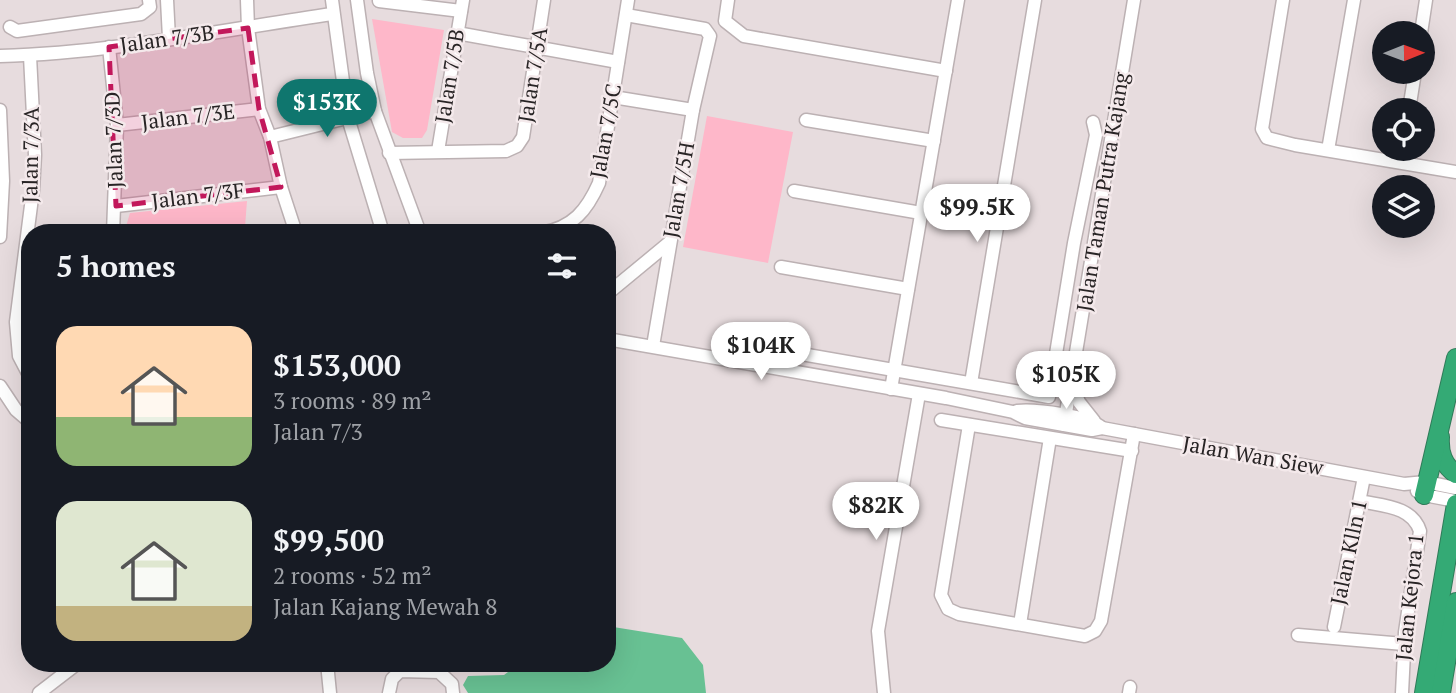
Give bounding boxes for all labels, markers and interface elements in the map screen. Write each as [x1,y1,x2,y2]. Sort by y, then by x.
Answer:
street label: Jalan 7/3B [118,18,216,58]
north arrow [1372,21,1435,84]
map controls [1372,21,1435,238]
street label: Jalan 7/5A [511,24,553,125]
street label: Jalan 7/5B [428,27,470,125]
street label: Jalan Taman Putra Kajang [1069,69,1135,314]
pin: $153K [278,80,376,139]
street label: Jalan 7/5C [583,81,627,180]
text: $153K [293,86,361,117]
street label: Jalan 7/3D [97,91,129,189]
street label: Jalan 7/3E [139,96,236,136]
button: locate [1372,98,1435,161]
street label: Jalan 7/3A [15,106,45,203]
street label: Jalan 7/5H [656,140,700,240]
street label: Jalan 7/3F [150,175,246,215]
button: layers [1372,175,1435,238]
pin: $99.5K [920,184,1034,244]
text: $99.5K [939,191,1015,222]
text: 5 homes [56,246,175,286]
icon: filters [543,247,581,285]
pin: $104K [712,322,810,382]
text: $104K [727,329,795,360]
text: $153,000 [273,345,401,385]
pin: $105K [1017,352,1115,411]
icon: home [112,354,196,438]
text: $105K [1032,358,1100,389]
text: 3 rooms · 89 m² [273,385,432,416]
text: Jalan 7/3 [273,416,363,447]
street label: Jalan Wan Siew [1181,429,1326,481]
pin: $82K [835,482,917,542]
text: $82K [848,489,904,520]
street label: Jalan Klln 1 [1323,496,1373,607]
text: $99,500 [273,520,384,560]
icon: home [112,529,196,613]
street label: Jalan Kejora 1 [1388,532,1430,662]
text: 2 rooms · 52 m² [273,560,432,591]
text: Jalan Kajang Mewah 8 [273,591,498,622]

